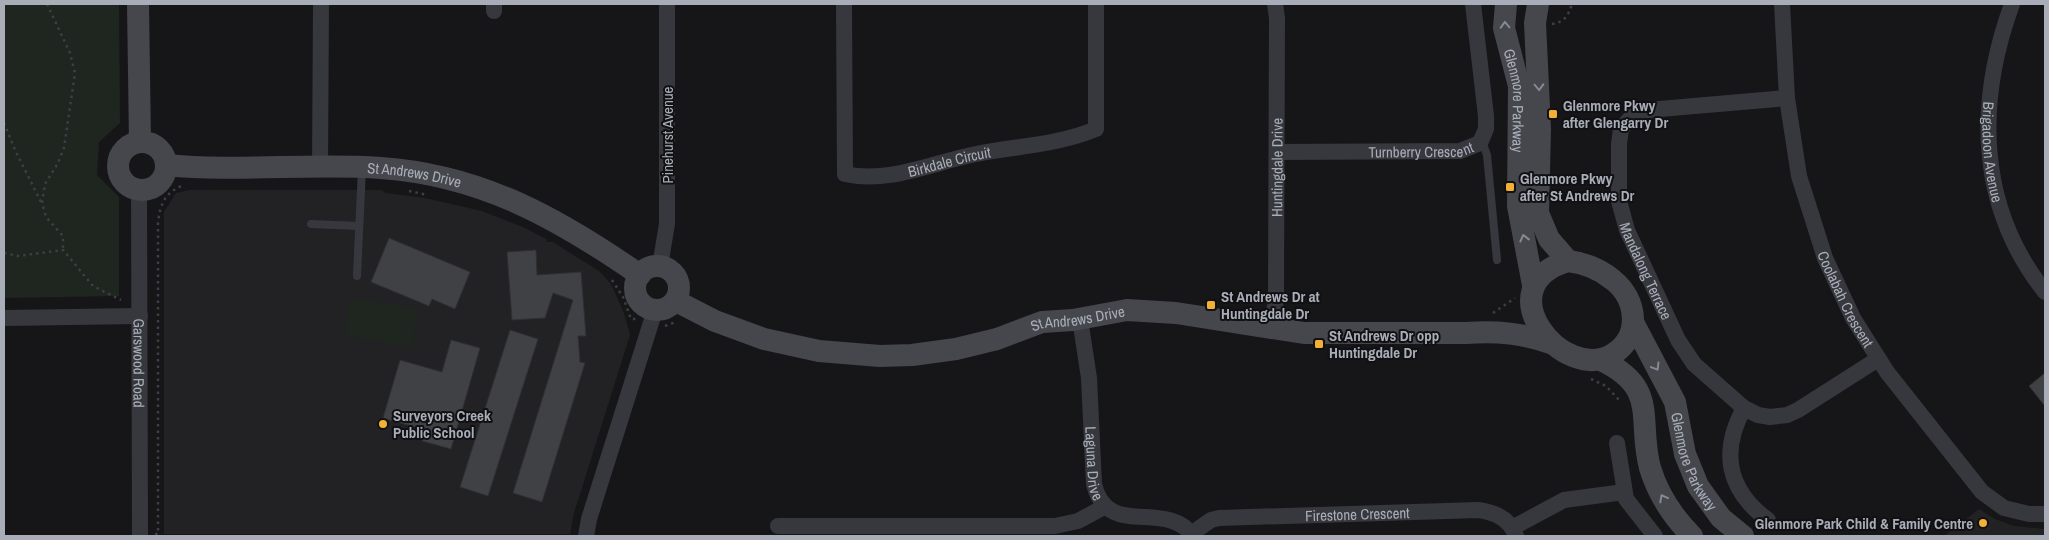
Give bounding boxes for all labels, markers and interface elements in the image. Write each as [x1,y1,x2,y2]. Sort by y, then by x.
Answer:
one-way arrow [1500,21,1510,29]
street label: Glenmore Parkway [1499,46,1530,153]
one-way arrow [1533,83,1544,91]
street label: Pinehurst Avenue [657,86,678,183]
place label: Glenmore Pkwy after Glengarry Dr [1563,95,1668,133]
street label: Brigadoon Avenue [1978,101,2009,205]
marker: Glenmore Pkwy after Glengarry Dr [1547,108,1559,120]
street label: Huntingdale Drive [1266,118,1287,217]
street label: Turnberry Crescent [1368,136,1477,162]
street label: Birkdale Circuit [906,141,993,182]
street label: St Andrews Drive [367,157,464,192]
place label: Glenmore Pkwy after St Andrews Dr [1520,168,1635,206]
marker: Glenmore Pkwy after St Andrews Dr [1504,181,1516,193]
street label: Mandalong Terrace [1615,220,1678,323]
one-way arrow [1519,233,1530,242]
street label: Coolabah Crescent [1813,248,1879,352]
place label: St Andrews Dr at Huntingdale Dr [1221,286,1320,324]
marker: St Andrews Dr at Huntingdale Dr [1205,299,1217,311]
street label: St Andrews Drive [1027,300,1126,336]
street label: Garswood Road [129,318,150,408]
place label: St Andrews Dr opp Huntingdale Dr [1329,325,1439,363]
marker: St Andrews Dr opp Huntingdale Dr [1313,338,1325,350]
one-way arrow [1650,361,1659,371]
place label: Surveyors Creek Public School [393,405,491,443]
street label: Glenmore Parkway [1667,410,1723,515]
marker: Surveyors Creek Public School [377,418,389,430]
street label: Laguna Drive [1081,426,1109,504]
one-way arrow [1659,494,1669,503]
street label: Firestone Crescent [1305,502,1410,526]
place label: Glenmore Park Child & Family Centre [1755,513,1973,534]
marker: Glenmore Park Child & Family Centre [1977,517,1989,529]

